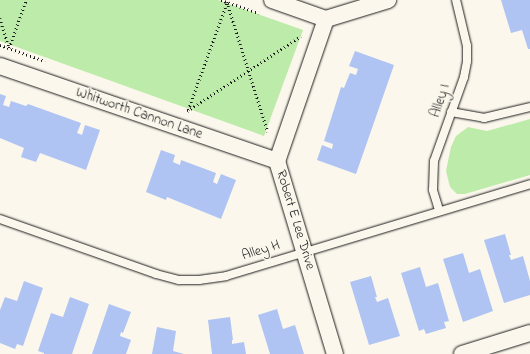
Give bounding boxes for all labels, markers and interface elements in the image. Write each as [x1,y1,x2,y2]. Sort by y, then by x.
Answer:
street label: Alley I [427,82,455,120]
street label: Whitworth Cannon Lane [73,84,205,144]
street label: Robert E Lee Drive [272,168,318,272]
street label: Alley H [240,237,282,265]

